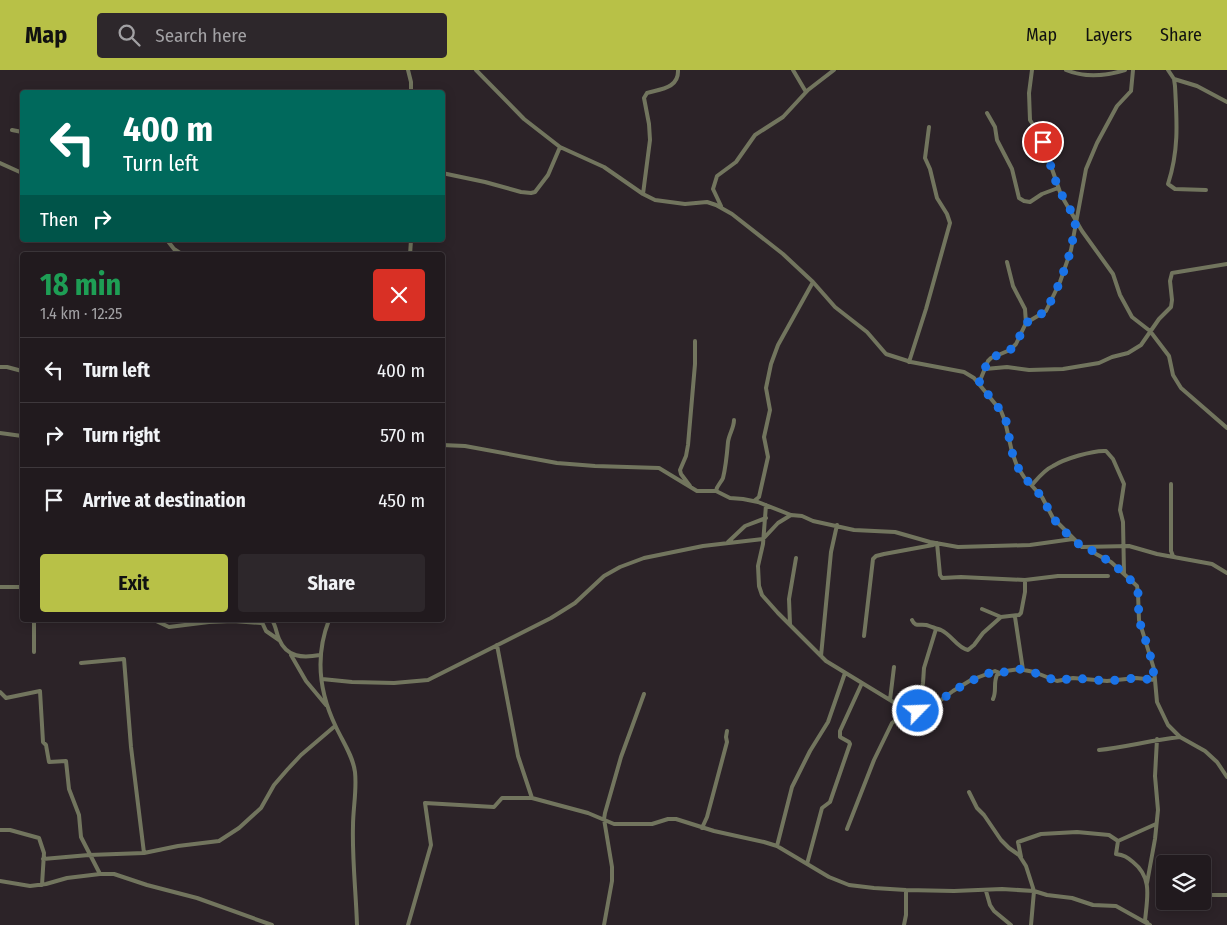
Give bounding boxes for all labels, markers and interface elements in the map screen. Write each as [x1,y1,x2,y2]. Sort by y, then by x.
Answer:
search box [97,13,447,58]
text: Map [25,21,67,49]
icon: search [115,21,143,49]
text: Search here [155,24,247,47]
text: Map [1026,24,1057,46]
text: Layers [1085,24,1132,46]
text: Share [1160,24,1202,46]
text: 400 m [123,108,213,150]
icon: left [40,110,105,175]
pin [1022,121,1064,163]
icon: arrive [1029,128,1057,156]
text: Turn left [123,150,199,177]
icon: right [88,205,116,233]
text: Then [40,208,78,231]
text: 18 min [40,267,121,303]
button: close [373,269,425,321]
text: 1.4 km · 12:25 [40,304,122,323]
icon: left [40,356,68,384]
text: Turn left [83,359,150,382]
text: 400 m [377,359,425,382]
icon: right [40,421,68,449]
text: Turn right [83,424,160,447]
text: 570 m [380,424,425,447]
icon: arrive [40,486,68,514]
text: Arrive at destination [83,489,246,512]
text: 450 m [378,489,425,512]
button: Exit [40,554,228,612]
button: Share [238,554,425,612]
position arrow [891,684,943,736]
map controls [1156,855,1211,910]
button: layers [1156,855,1211,910]

